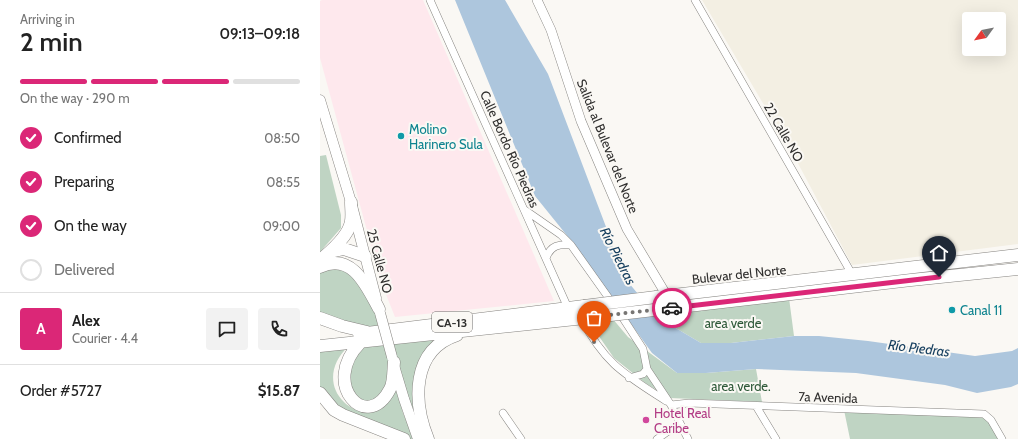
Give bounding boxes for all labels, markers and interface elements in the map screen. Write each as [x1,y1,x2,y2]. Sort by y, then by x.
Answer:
text: Arriving in [20,11,75,27]
north arrow [962,12,1006,56]
map controls [962,12,1006,56]
text: 09:13–09:18 [219,25,300,43]
text: 2 min [20,26,83,58]
street label: Salida al Bulevar del Norte [574,77,642,216]
street label: Calle Bordo Río Piedras [477,88,543,210]
text: On the way · 290 m [20,90,130,106]
street label: 22 Calle NO [761,100,807,164]
place label: Molino Harinero Sula [409,121,483,152]
icon: check [20,127,42,149]
text: Confirmed [54,129,122,147]
text: 08:50 [264,130,300,146]
marker: Molino Harinero Sula [396,131,406,141]
icon: check [20,171,42,193]
text: Preparing [54,173,114,191]
text: 08:55 [266,174,300,190]
icon: check [20,215,42,237]
text: On the way [54,217,127,235]
text: 09:00 [263,218,300,234]
water label: Río Piedras [596,224,640,288]
street label: 25 Calle NO [364,227,396,295]
pin [922,236,956,277]
icon: home [928,242,950,264]
text: Delivered [54,261,115,279]
street label: Bulevar del Norte [691,261,787,287]
courier [652,288,692,328]
icon: car [661,297,683,319]
pin [577,301,611,342]
place label: Canal 11 [960,302,1002,318]
marker: Canal 11 [947,305,957,315]
icon: bag [583,307,605,329]
button: chat [206,308,248,350]
button: phone [258,308,300,350]
text: Alex [72,312,100,330]
road number: CA-13 [432,312,472,332]
park label: area verde [705,315,762,331]
text: A [36,320,46,338]
text: Courier · 4.4 [72,330,138,346]
water label: Río Piedras [887,335,952,361]
park label: area verde. [711,378,771,394]
text: Order #5727 [20,382,102,400]
text: $15.87 [258,382,300,400]
street label: 7a Avenida [798,388,859,406]
place label: Hotel Real Caribe [654,405,711,436]
marker: Hotel Real Caribe [641,415,651,425]

